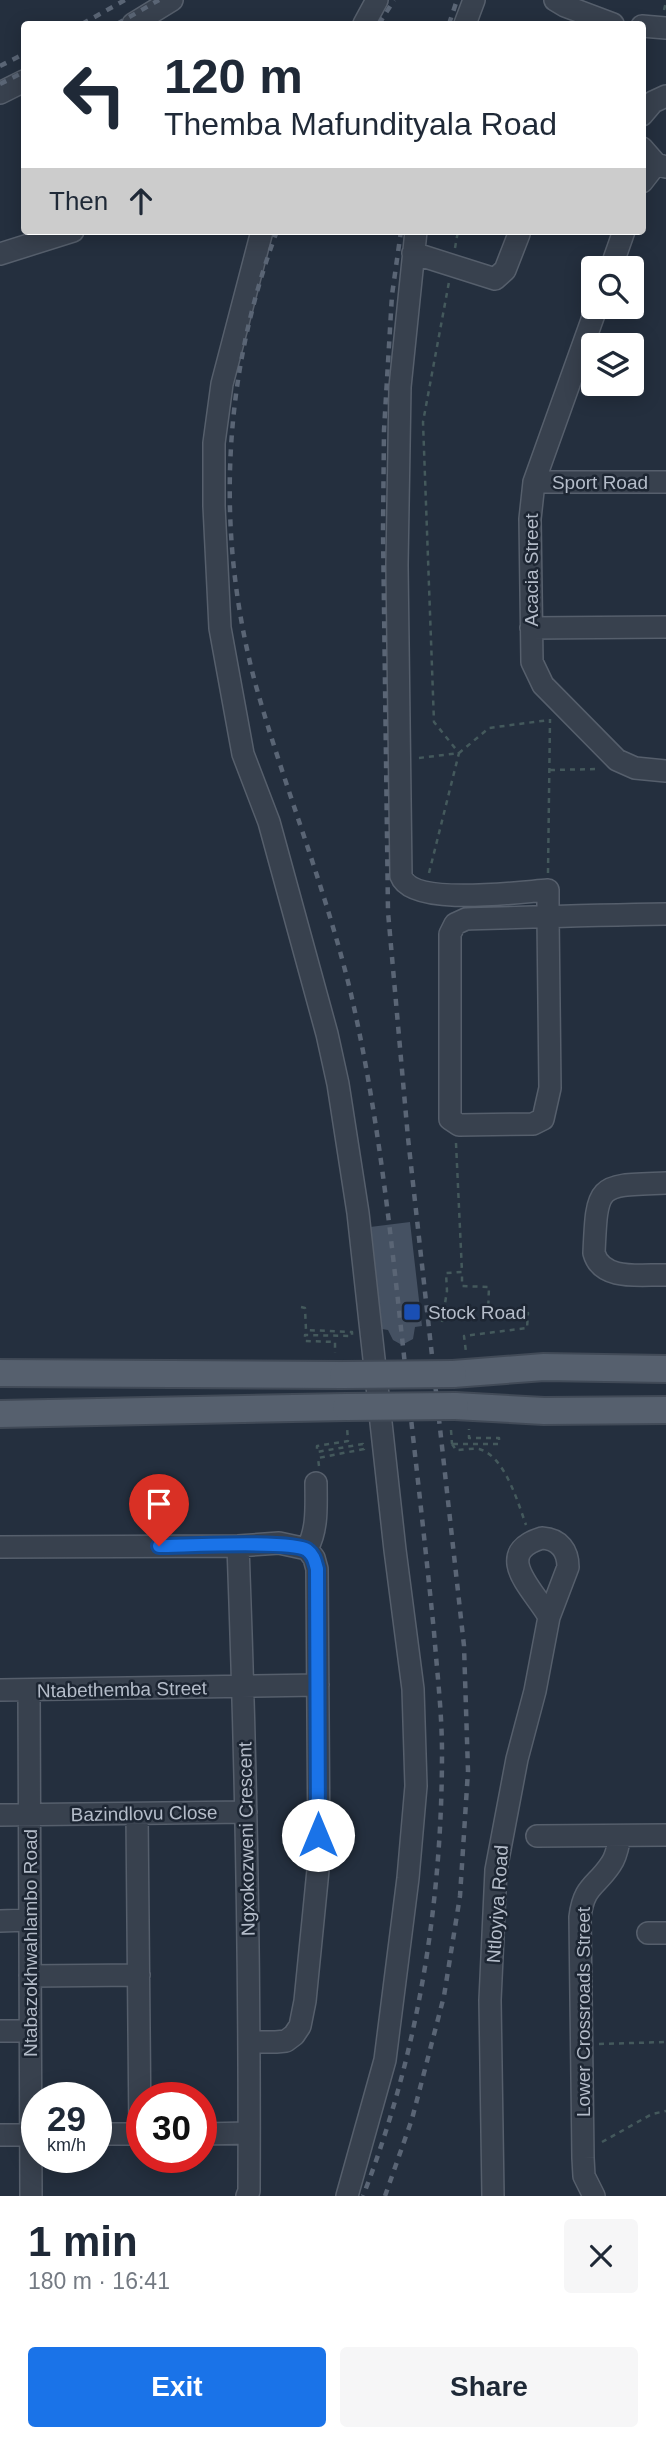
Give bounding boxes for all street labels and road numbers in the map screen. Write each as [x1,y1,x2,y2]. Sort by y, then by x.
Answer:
street label: Sport Road [552,472,648,493]
street label: Acacia Street [521,513,542,627]
street label: Ntabethemba Street [37,1678,208,1701]
street label: Ngxokozweni Crescent [234,1741,259,1936]
street label: Bazindlovu Close [70,1802,218,1825]
street label: Ntabazokhwahlambo Road [20,1829,41,2057]
street label: Ntloyiya Road [483,1844,512,1964]
street label: Lower Crossroads Street [573,1906,594,2117]

